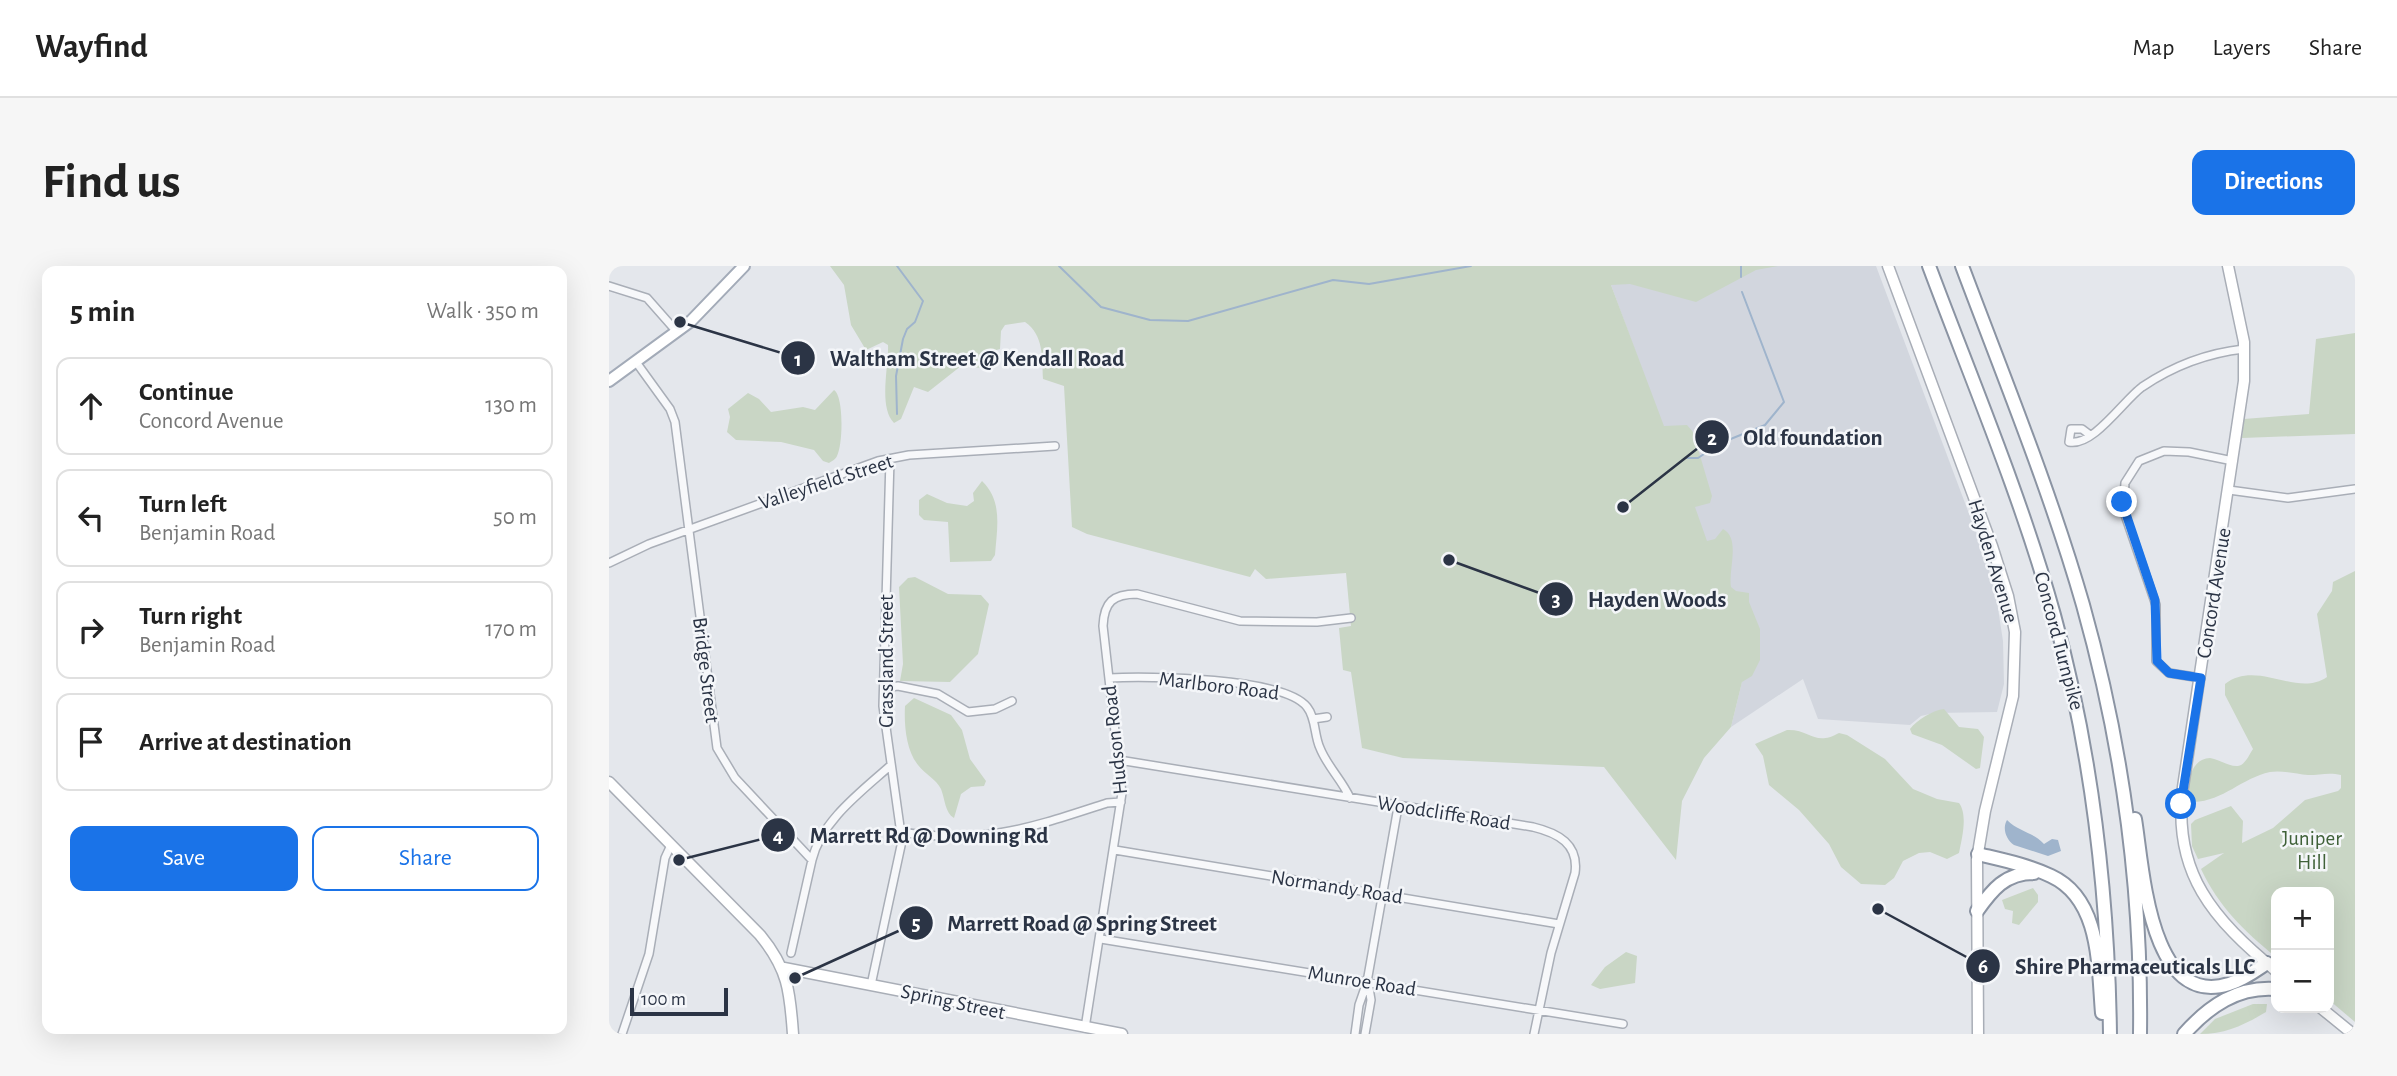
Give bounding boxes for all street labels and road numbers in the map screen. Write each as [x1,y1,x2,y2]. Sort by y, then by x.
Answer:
street label: Valleyfield Street [756,450,896,514]
street label: Hayden Avenue [1964,497,2022,625]
street label: Concord Avenue [2193,526,2235,660]
street label: Concord Turnpike [2030,570,2088,712]
street label: Grassland Street [876,594,897,728]
street label: Bridge Street [689,616,723,724]
street label: Marlboro Road [1158,668,1280,704]
street label: Hudson Road [1099,684,1131,796]
street label: Woodcliffe Road [1376,792,1512,834]
street label: Normandy Road [1270,866,1404,908]
street label: Munroe Road [1306,962,1418,1000]
street label: Spring Street [899,981,1007,1023]

